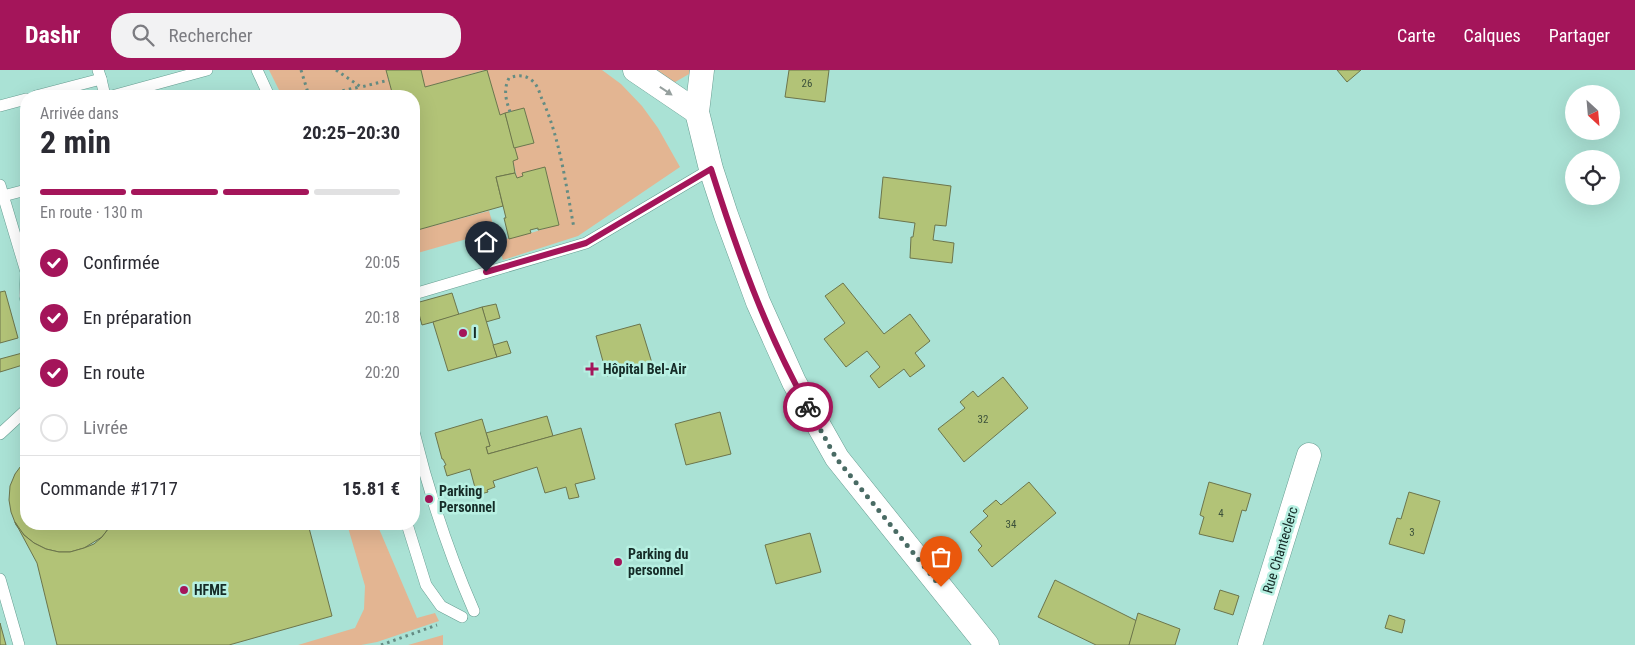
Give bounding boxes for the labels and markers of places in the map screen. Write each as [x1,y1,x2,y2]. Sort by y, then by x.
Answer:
pin [465,221,507,272]
place label: I [473,325,477,341]
marker: I [457,327,469,339]
place label: Hôpital Bel-Air [603,361,687,377]
marker: Hôpital Bel-Air [585,362,599,376]
place label: Parking Personnel [439,483,496,515]
marker: Parking Personnel [423,493,435,505]
pin [920,536,962,587]
place label: Parking du personnel [628,546,688,578]
marker: Parking du personnel [612,556,624,568]
place label: HFME [194,582,227,598]
marker: HFME [178,584,190,596]

